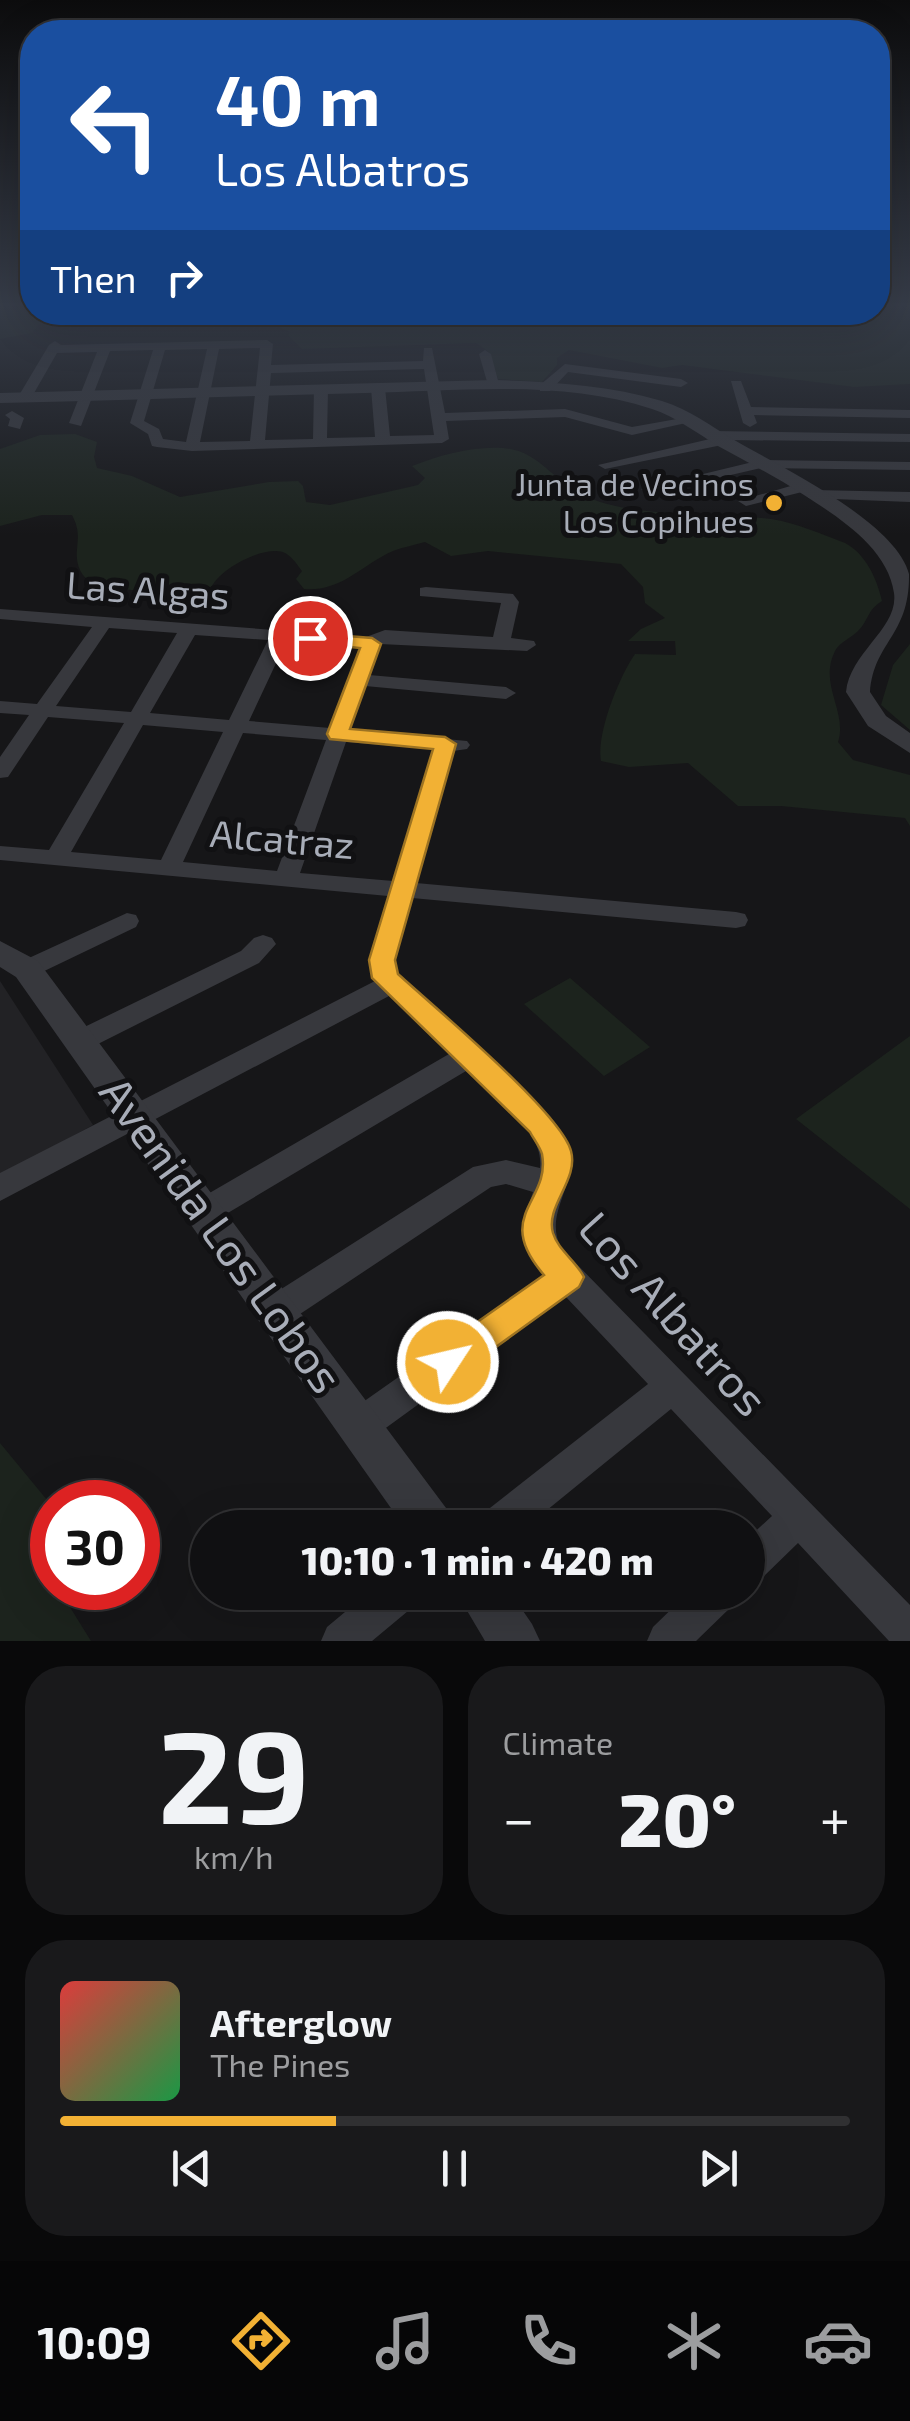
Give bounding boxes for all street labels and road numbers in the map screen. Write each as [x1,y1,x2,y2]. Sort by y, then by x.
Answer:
street label: Las Algas [65,560,231,618]
street label: Alcatraz [208,809,356,867]
street label: Avenida Los Lobos [90,1066,355,1402]
street label: Los Albatros [569,1200,780,1426]

